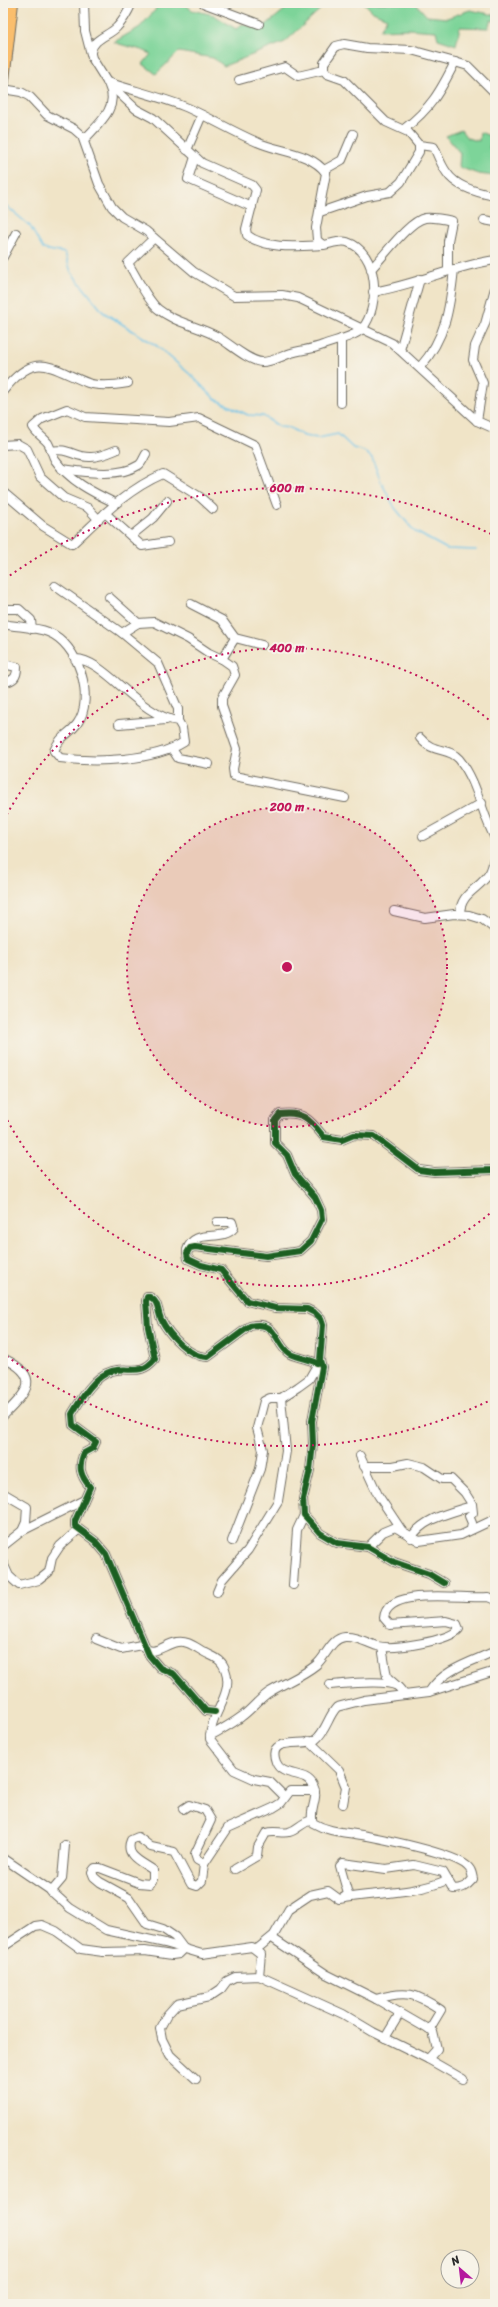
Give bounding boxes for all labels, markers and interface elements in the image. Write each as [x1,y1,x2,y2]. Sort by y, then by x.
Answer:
text: 600 m [269,477,305,499]
text: 400 m [268,637,305,659]
text: 200 m [269,796,305,818]
centre of rings [280,960,294,974]
north arrow [440,2249,480,2289]
text: N [447,2250,464,2271]

